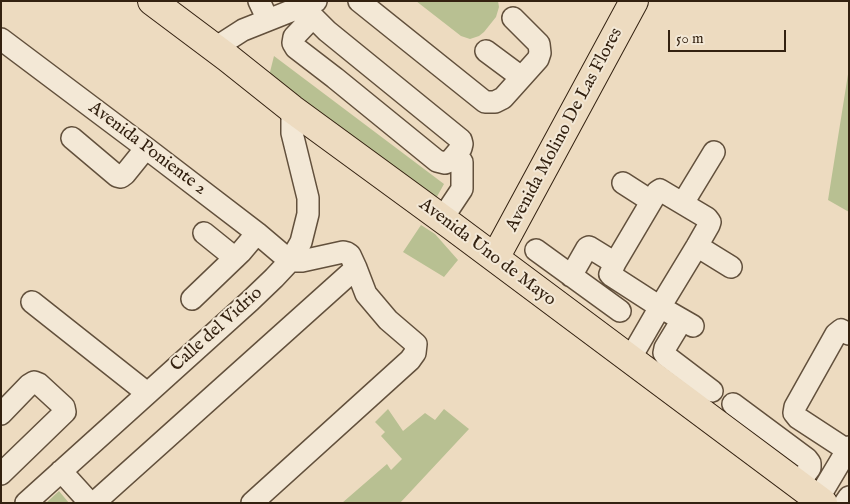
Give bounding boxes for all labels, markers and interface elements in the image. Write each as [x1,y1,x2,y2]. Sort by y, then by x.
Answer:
scale bar [670,20,788,52]
street label: Avenida Molino De Las Flores [502,25,628,235]
text: 50 m [676,29,704,48]
street label: Avenida Poniente 2 [84,98,210,200]
street label: Avenida Uno de Mayo [414,194,560,312]
street label: Calle del Vidrio [166,283,268,377]

